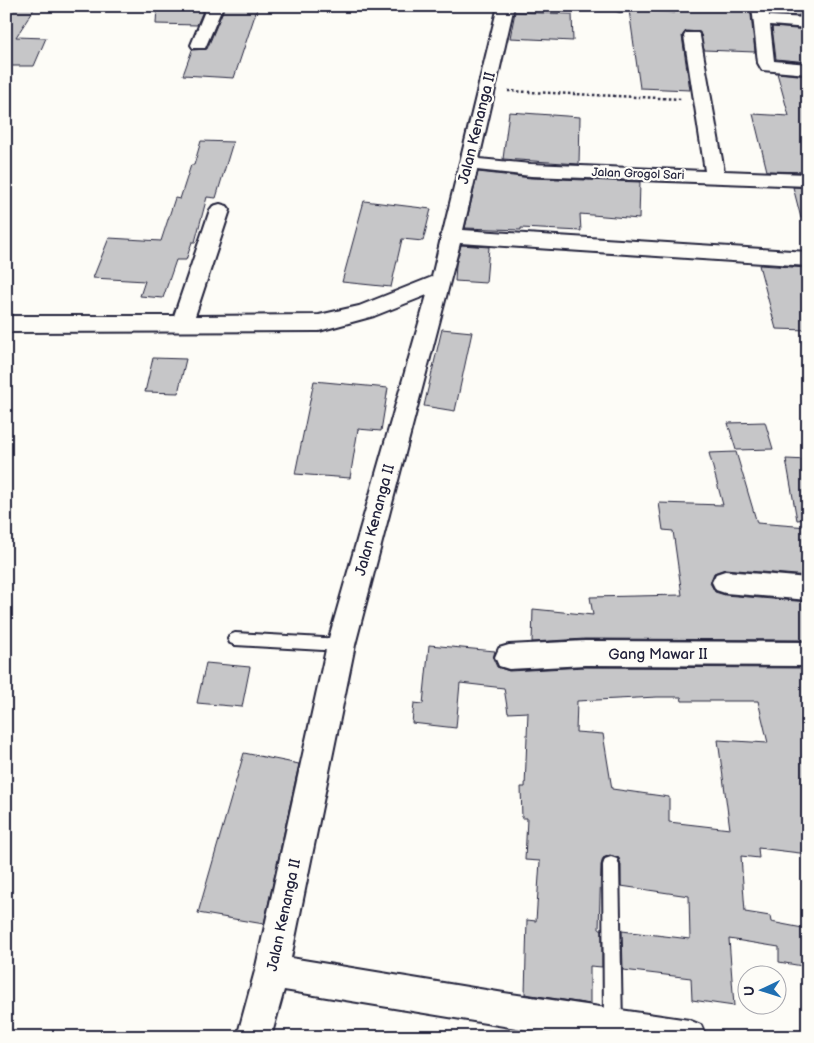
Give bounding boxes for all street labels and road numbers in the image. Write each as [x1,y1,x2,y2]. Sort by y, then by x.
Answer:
street label: Jalan Kenanga II [454,70,500,186]
street label: Jalan Grogol Sari [591,165,685,183]
street label: Jalan Kenanga II [351,462,399,578]
street label: Gang Mawar II [608,645,708,664]
street label: Jalan Kenanga II [263,857,305,973]

